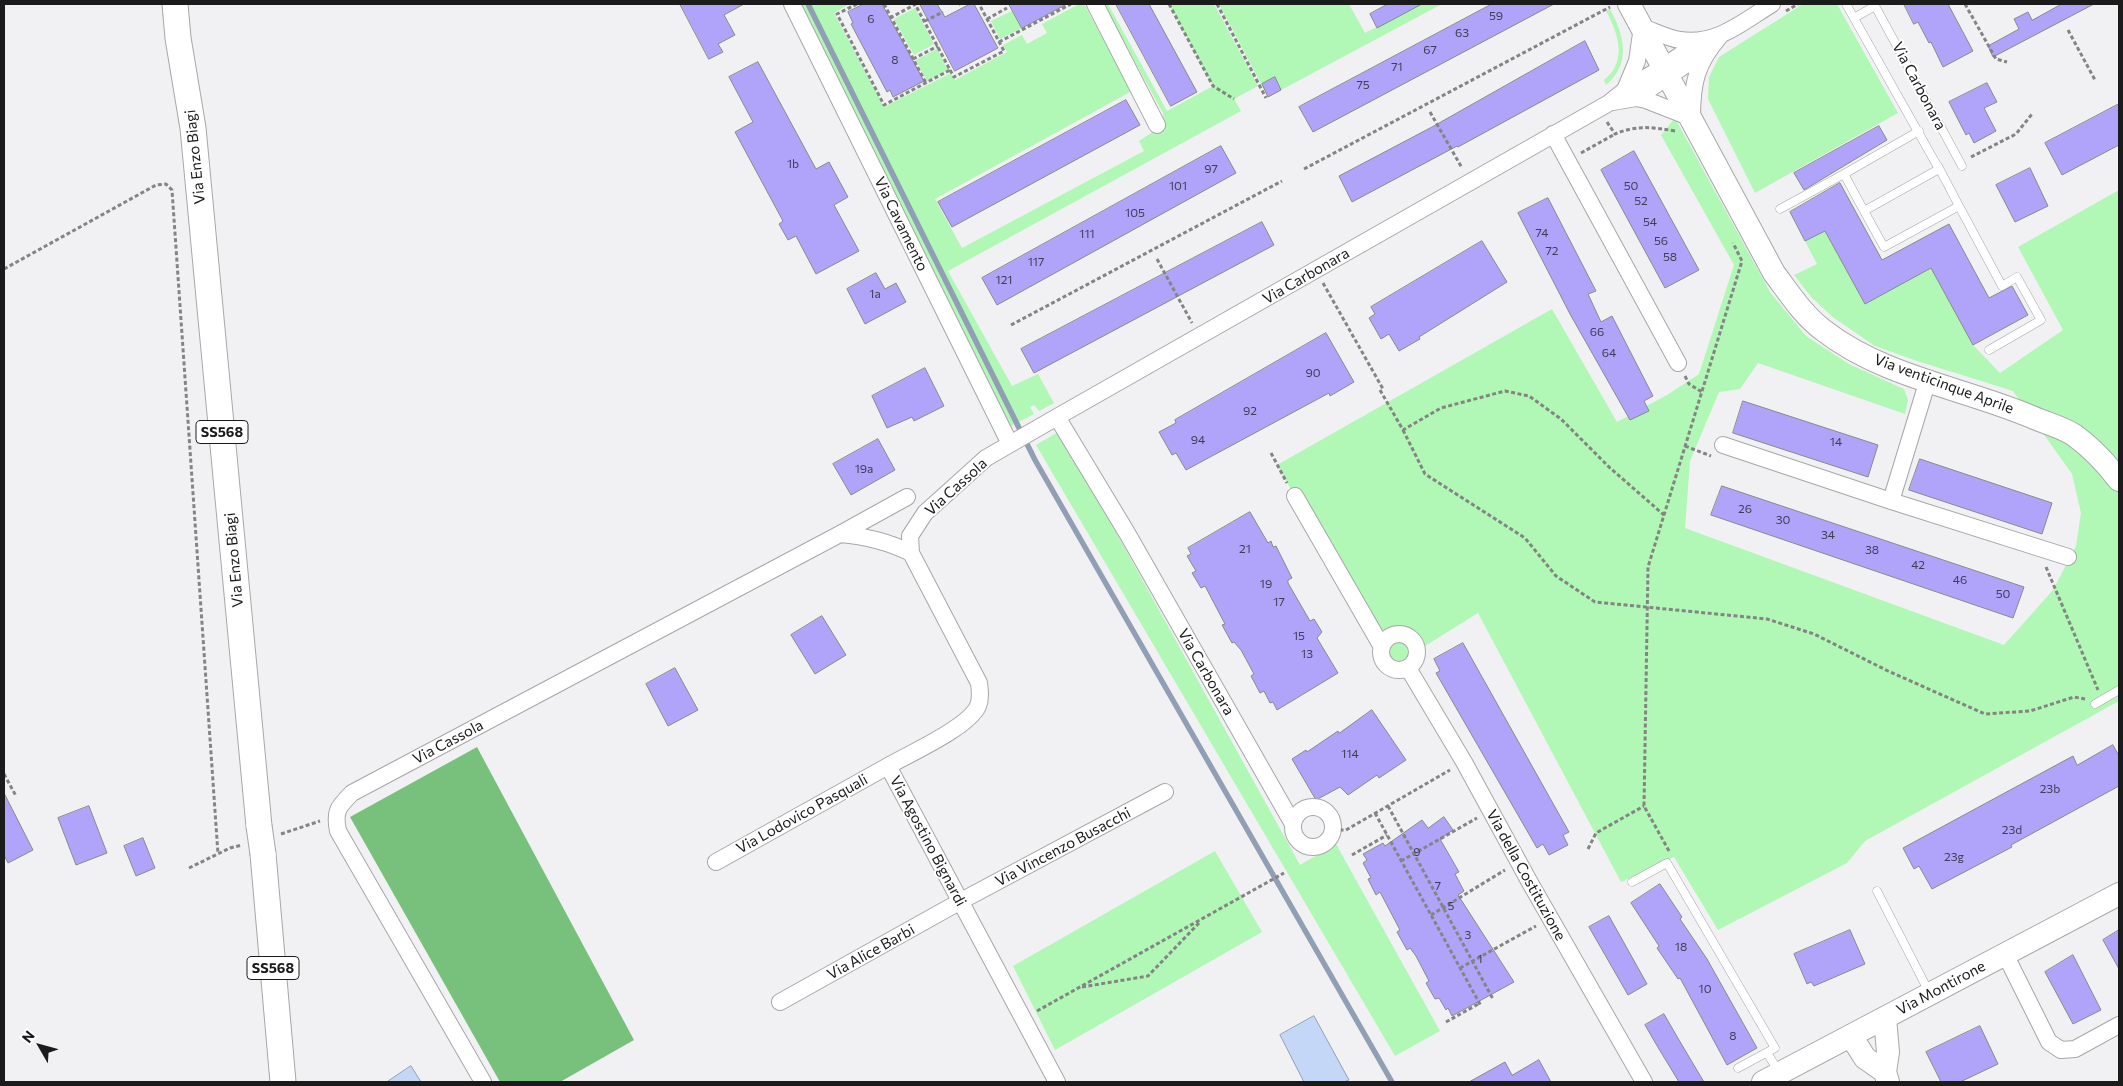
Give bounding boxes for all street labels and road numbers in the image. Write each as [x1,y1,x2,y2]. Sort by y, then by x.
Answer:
street label: Via Carbonara [1888,39,1950,133]
street label: Via Enzo Biagi [181,109,209,205]
street label: Via Cavamento [870,174,932,274]
street label: Via Carbonara [1260,244,1352,308]
street label: Via venticinque Aprile [1872,350,2016,418]
road number: SS568 [196,421,248,444]
street label: Via Cassola [921,454,991,520]
street label: Via Enzo Biagi [221,512,247,608]
street label: Via Carbonara [1174,626,1238,718]
street label: Via Cassola [410,716,486,768]
street label: Via Lodovico Pasquali [733,770,871,858]
street label: Via Agostino Bignardi [886,773,970,909]
street label: Via Vincenzo Busacchi [992,804,1134,890]
street label: Via della Costituzione [1483,806,1569,944]
street label: Via Alice Barbi [824,921,918,983]
road number: SS568 [247,956,299,980]
street label: Via Montirone [1894,957,1988,1019]

